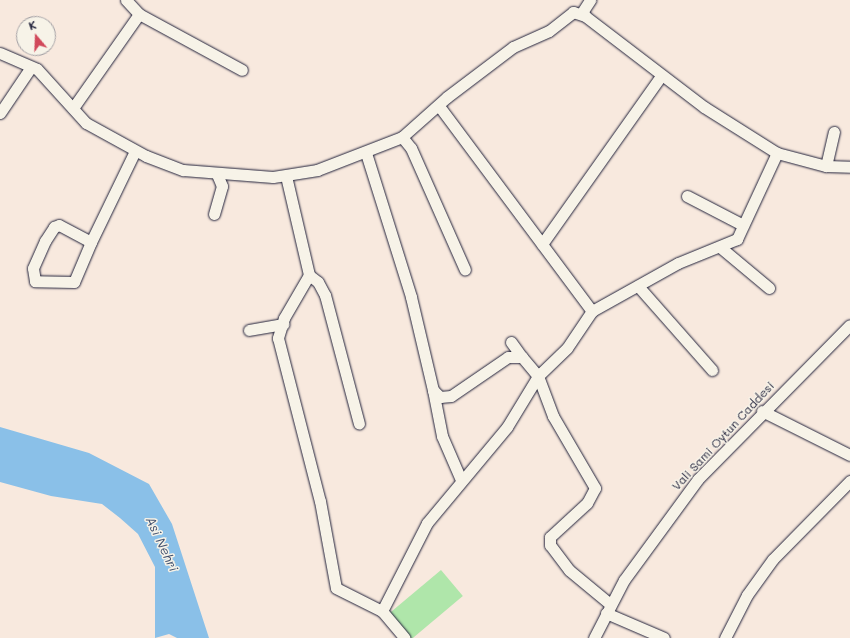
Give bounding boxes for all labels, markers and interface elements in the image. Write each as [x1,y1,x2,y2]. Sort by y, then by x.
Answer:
north arrow [16,16,56,56]
text: K [26,17,38,33]
street label: Vali Sami Oytun Caddesi [669,379,777,493]
water label: Asi Nehri [142,514,182,574]

